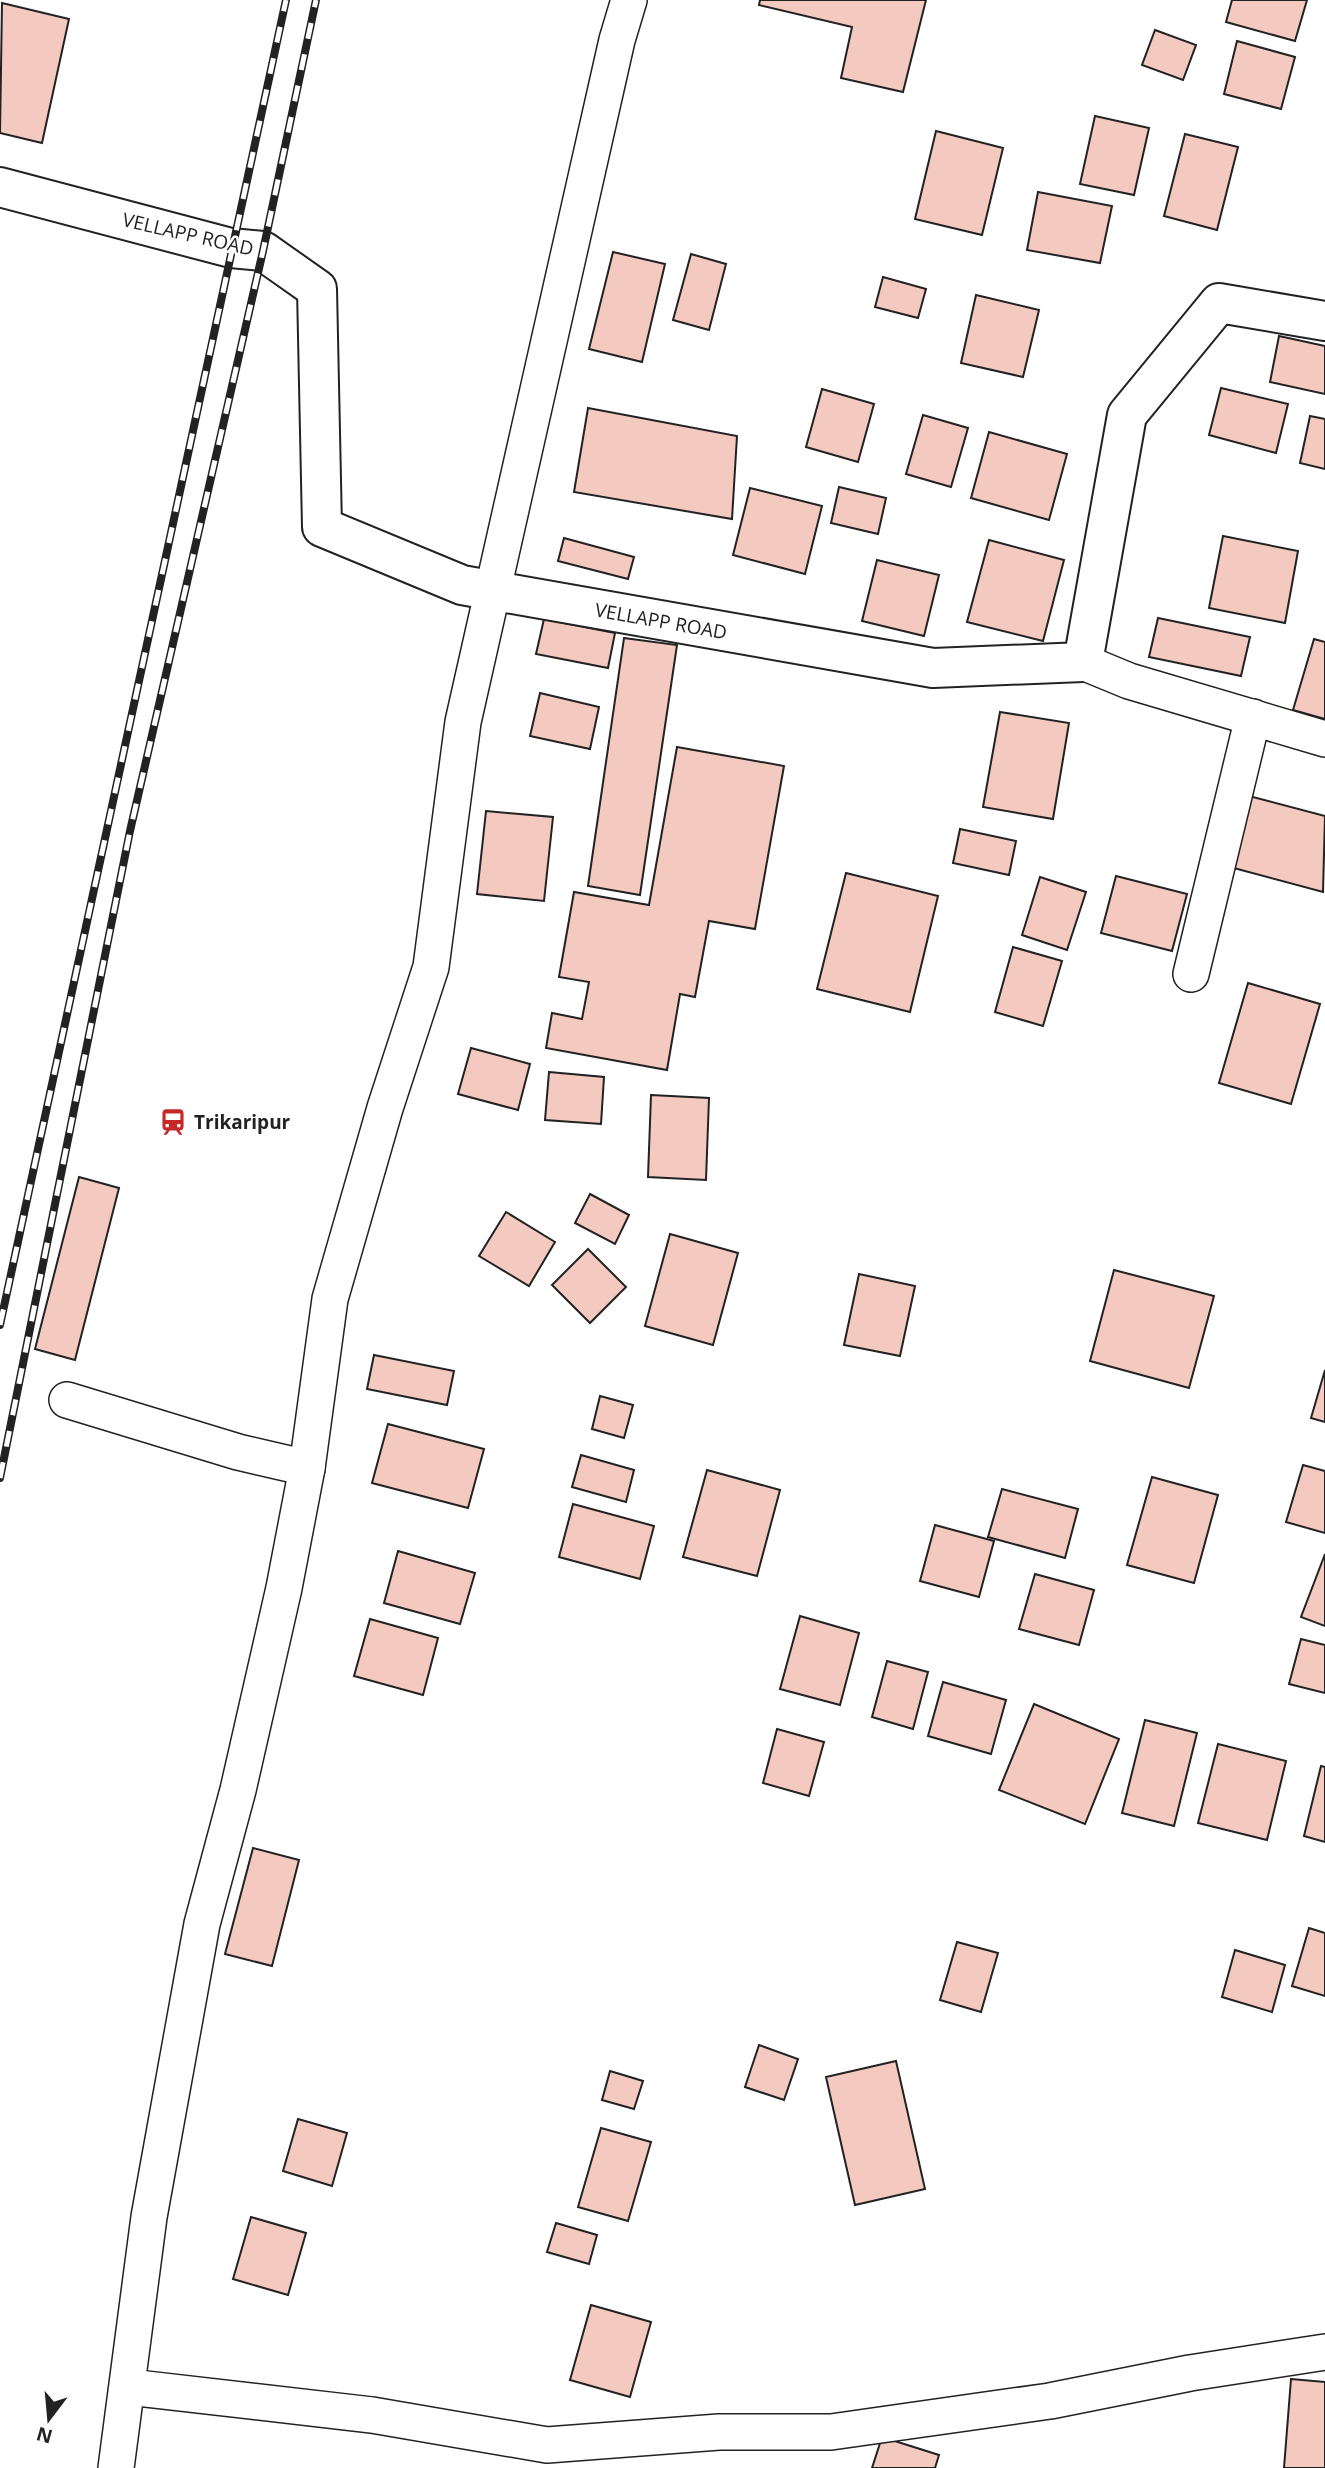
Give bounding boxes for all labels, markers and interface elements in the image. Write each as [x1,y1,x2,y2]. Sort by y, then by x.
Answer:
street label: VELLAPP ROAD [120,206,256,262]
street label: VELLAPP ROAD [593,597,729,645]
station icon: Trikaripur [158,1107,188,1137]
place label: Trikaripur [194,1109,291,1135]
north arrow [14,2384,84,2454]
text: N [33,2421,55,2450]

